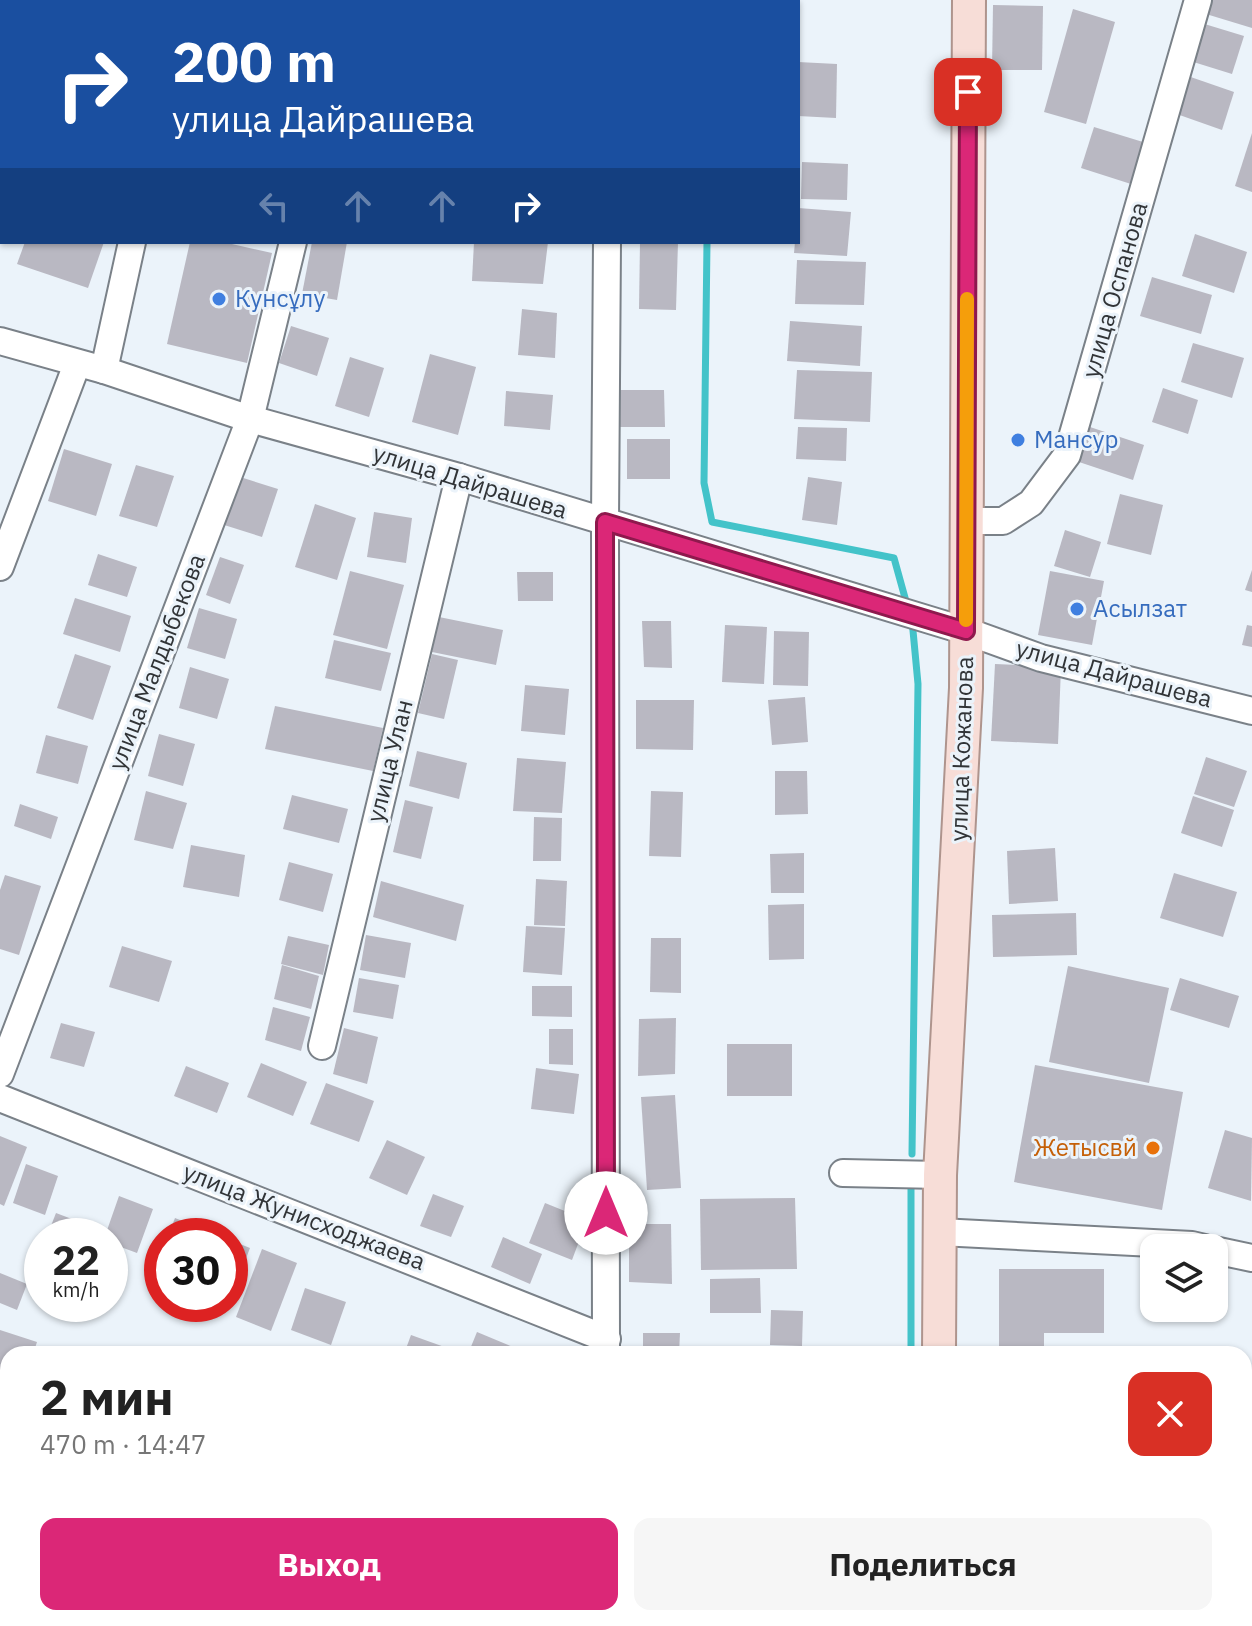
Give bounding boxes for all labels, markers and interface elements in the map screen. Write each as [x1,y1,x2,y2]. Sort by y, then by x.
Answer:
text: 200 m [172,25,336,97]
icon: right [40,32,144,136]
pin [934,58,1002,126]
icon: arrive [946,70,990,114]
text: улица Дайрашева [172,95,474,142]
icon: left [252,184,296,228]
icon: ahead [336,184,380,228]
icon: ahead [420,184,464,228]
icon: right [504,184,548,228]
street label: улица Оспанова [1074,198,1154,381]
place label: Кунсұлу [235,282,325,314]
marker: Кунсұлу [210,290,228,308]
place label: Мансур [1034,423,1118,455]
marker: Мансур [1009,431,1027,449]
street label: улица Дайрашева [369,436,572,526]
street label: улица Малдыбекова [100,549,212,774]
place label: Асылзат [1093,592,1187,624]
marker: Асылзат [1068,600,1086,618]
street label: улица Дайрашева [1013,631,1216,715]
street label: улица Кожанова [942,656,980,842]
street label: улица Улан [358,696,420,825]
place label: Жетысвй [1033,1131,1137,1163]
marker: Жетысвй [1144,1139,1162,1157]
street label: улица Жунисходжаева [179,1155,430,1277]
position arrow [564,1171,648,1255]
speed limit sign: 30 [144,1218,248,1322]
text: 22 [52,1234,100,1286]
map controls [1140,1234,1228,1322]
button: layers [1140,1234,1228,1322]
text: km/h [52,1276,100,1303]
text: 2 мин [40,1366,174,1428]
button: close [1128,1372,1212,1456]
text: 470 m · 14:47 [40,1427,206,1461]
button: Выход [40,1518,618,1610]
button: Поделиться [634,1518,1212,1610]

